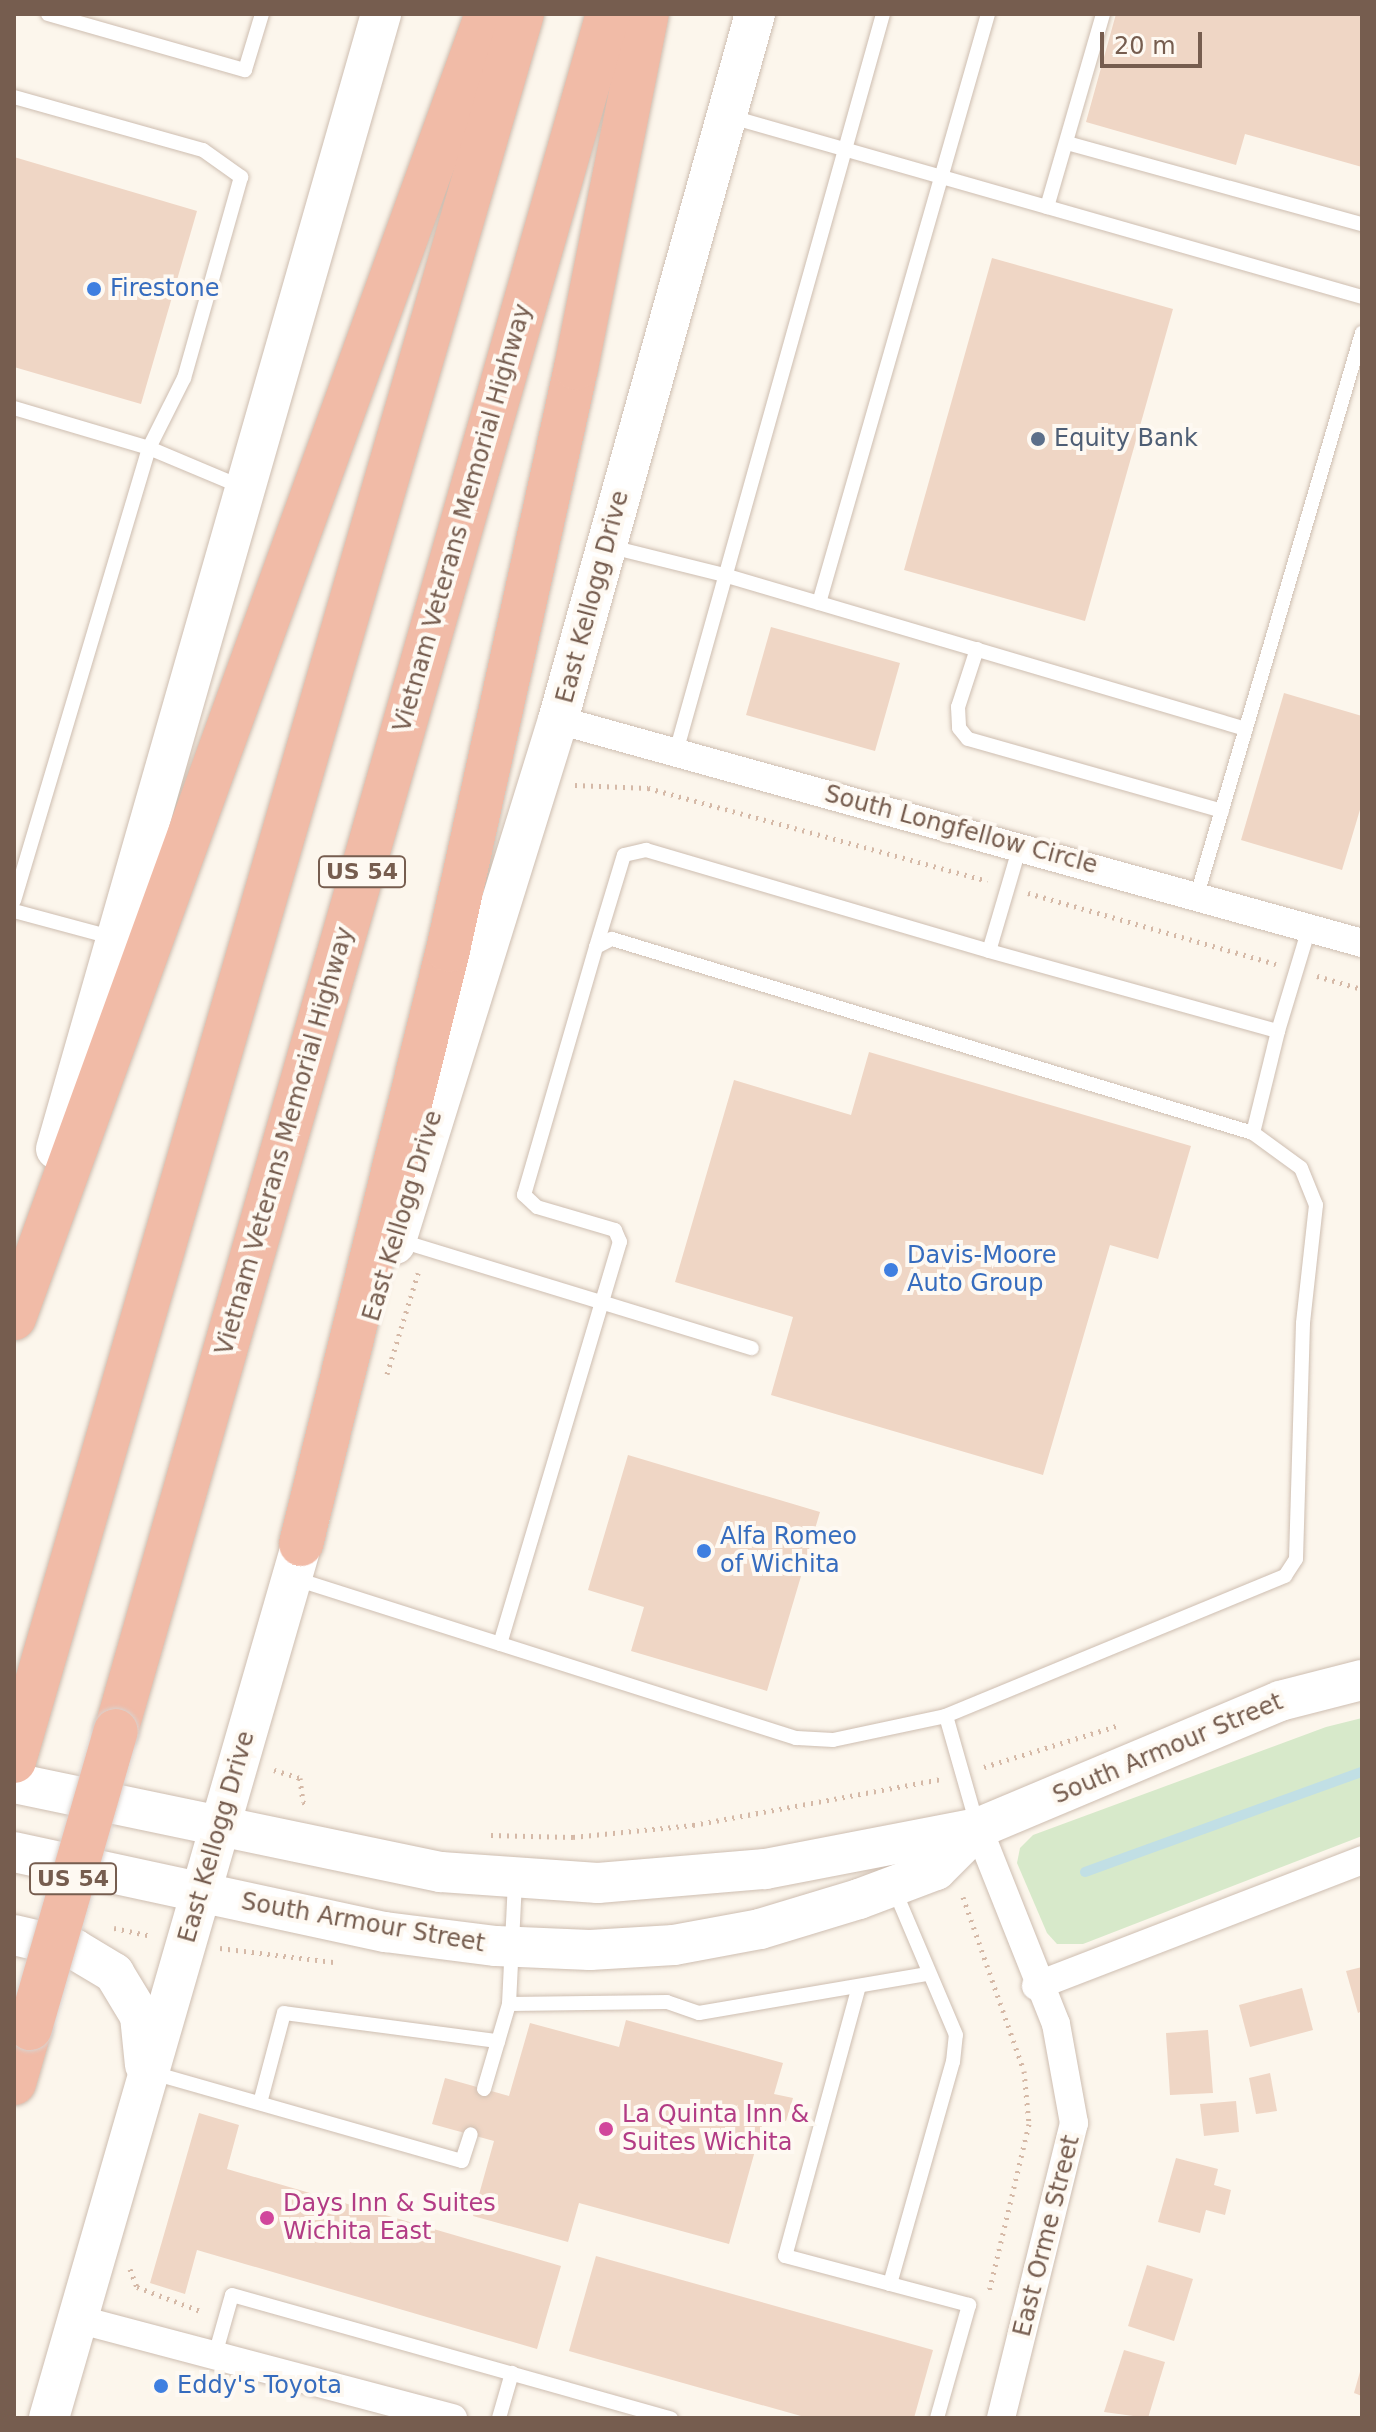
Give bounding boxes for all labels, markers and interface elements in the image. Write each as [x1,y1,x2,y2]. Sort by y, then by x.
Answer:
scale bar [1104,16,1206,66]
text: 20 m [1114,32,1176,60]
place label: Firestone [110,275,219,303]
marker: Firestone [85,280,103,298]
street label: Vietnam Veterans Memorial Highway [388,301,538,735]
place label: Equity Bank [1054,425,1198,453]
marker: Equity Bank [1029,430,1047,448]
street label: East Kellogg Drive [551,488,635,706]
street label: South Longfellow Circle [821,780,1101,880]
road number: US 54 [318,854,406,890]
street label: Vietnam Veterans Memorial Highway [210,924,360,1358]
street label: East Kellogg Drive [357,1107,449,1325]
place label: Davis-Moore Auto Group [907,1242,1056,1298]
marker: Davis-Moore Auto Group [882,1261,900,1279]
place label: Alfa Romeo of Wichita [720,1523,857,1579]
marker: Alfa Romeo of Wichita [695,1542,713,1560]
street label: South Armour Street [1049,1688,1287,1810]
street label: East Kellogg Drive [173,1728,261,1946]
road number: US 54 [29,1861,117,1897]
street label: South Armour Street [239,1887,487,1959]
place label: La Quinta Inn & Suites Wichita [622,2101,809,2157]
marker: La Quinta Inn & Suites Wichita [597,2120,615,2138]
street label: East Orme Street [1008,2132,1086,2340]
place label: Days Inn & Suites Wichita East [283,2190,496,2246]
marker: Days Inn & Suites Wichita East [258,2209,276,2227]
place label: Eddy's Toyota [177,2372,342,2400]
marker: Eddy's Toyota [152,2377,170,2395]

